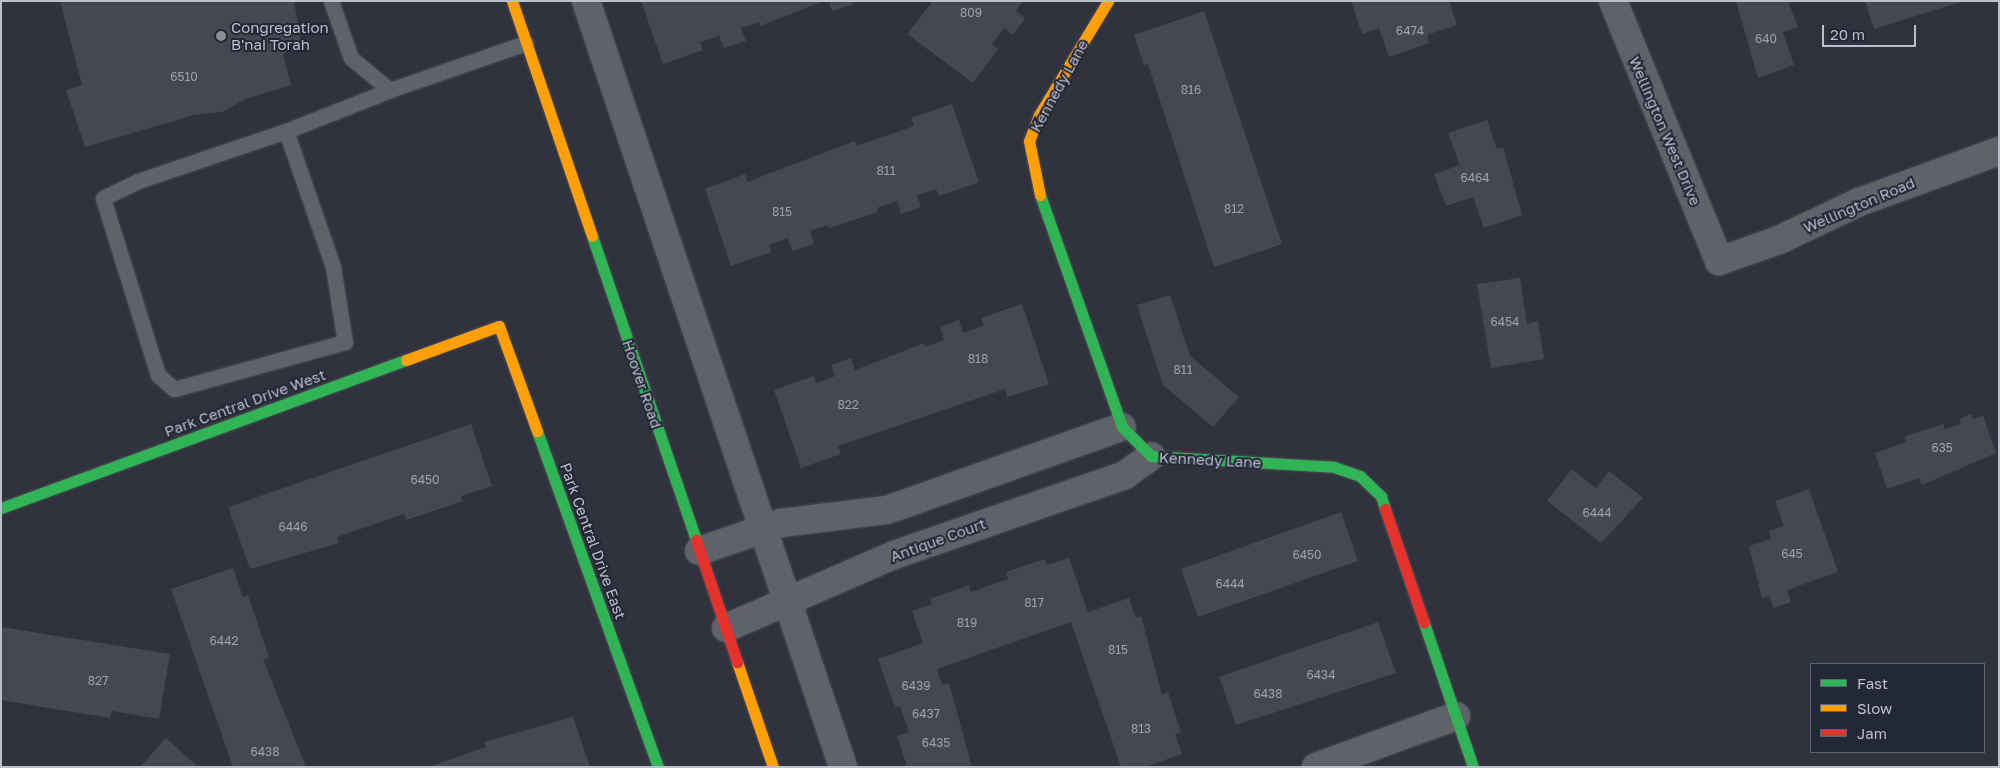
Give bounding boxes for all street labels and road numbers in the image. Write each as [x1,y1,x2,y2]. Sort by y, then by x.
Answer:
street label: Kennedy Lane [1026,37,1092,135]
street label: Wellington West Drive [1625,54,1705,208]
street label: Wellington Road [1801,173,1917,237]
street label: Hoover Road [618,337,666,431]
street label: Park Central Drive West [162,365,328,441]
street label: Kennedy Lane [1158,448,1262,472]
street label: Park Central Drive East [556,460,630,622]
street label: Antique Court [888,514,988,566]

